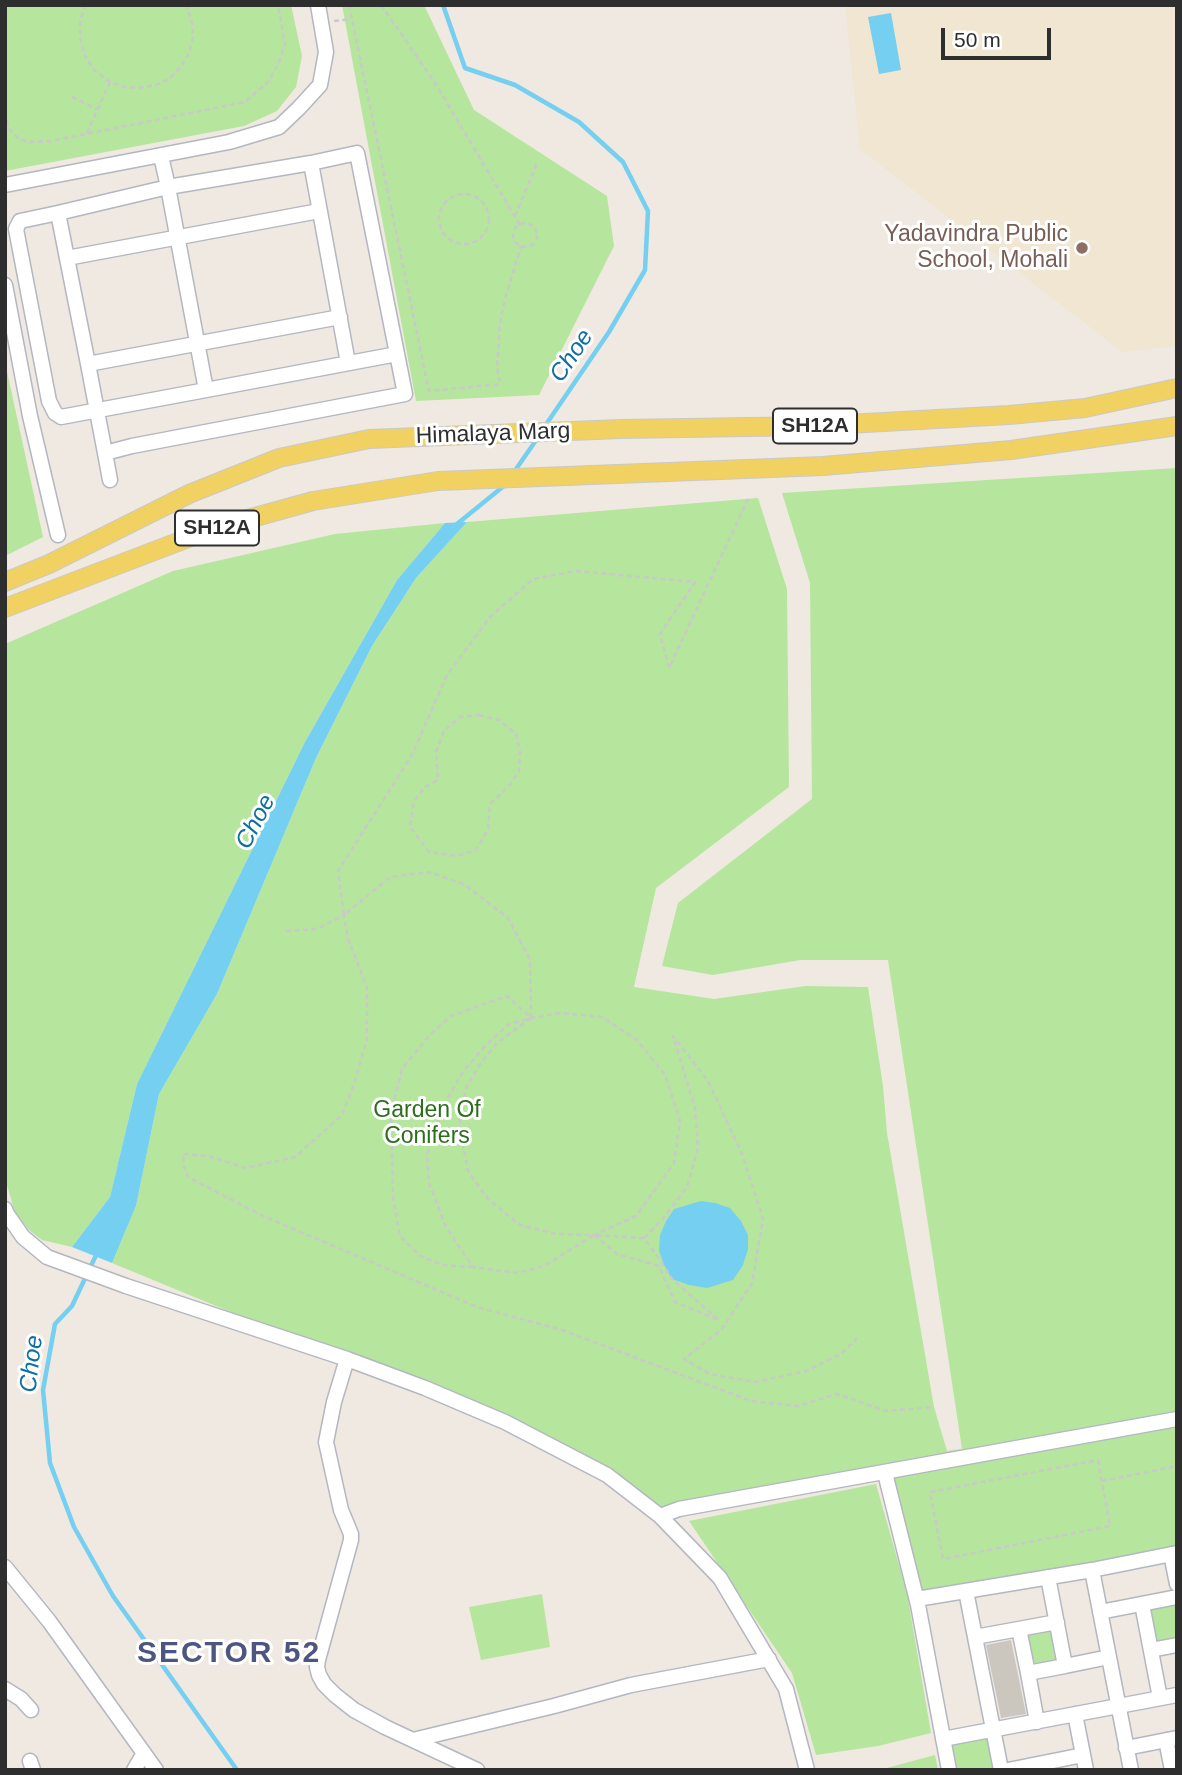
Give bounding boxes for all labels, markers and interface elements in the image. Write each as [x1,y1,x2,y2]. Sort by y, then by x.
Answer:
scale bar [944,14,1054,58]
text: 50 m [954,28,1001,51]
place label: Yadavindra Public School, Mohali [884,221,1068,275]
marker: Yadavindra Public School, Mohali [1074,240,1090,256]
water label: Choe [544,324,600,388]
road number: SH12A [773,408,857,444]
street label: Himalaya Marg [415,418,571,450]
road number: SH12A [175,510,259,546]
water label: Choe [230,790,282,854]
park label: Garden Of Conifers [373,1097,481,1151]
water label: Choe [14,1334,50,1394]
district label: SECTOR 52 [138,1636,320,1672]

